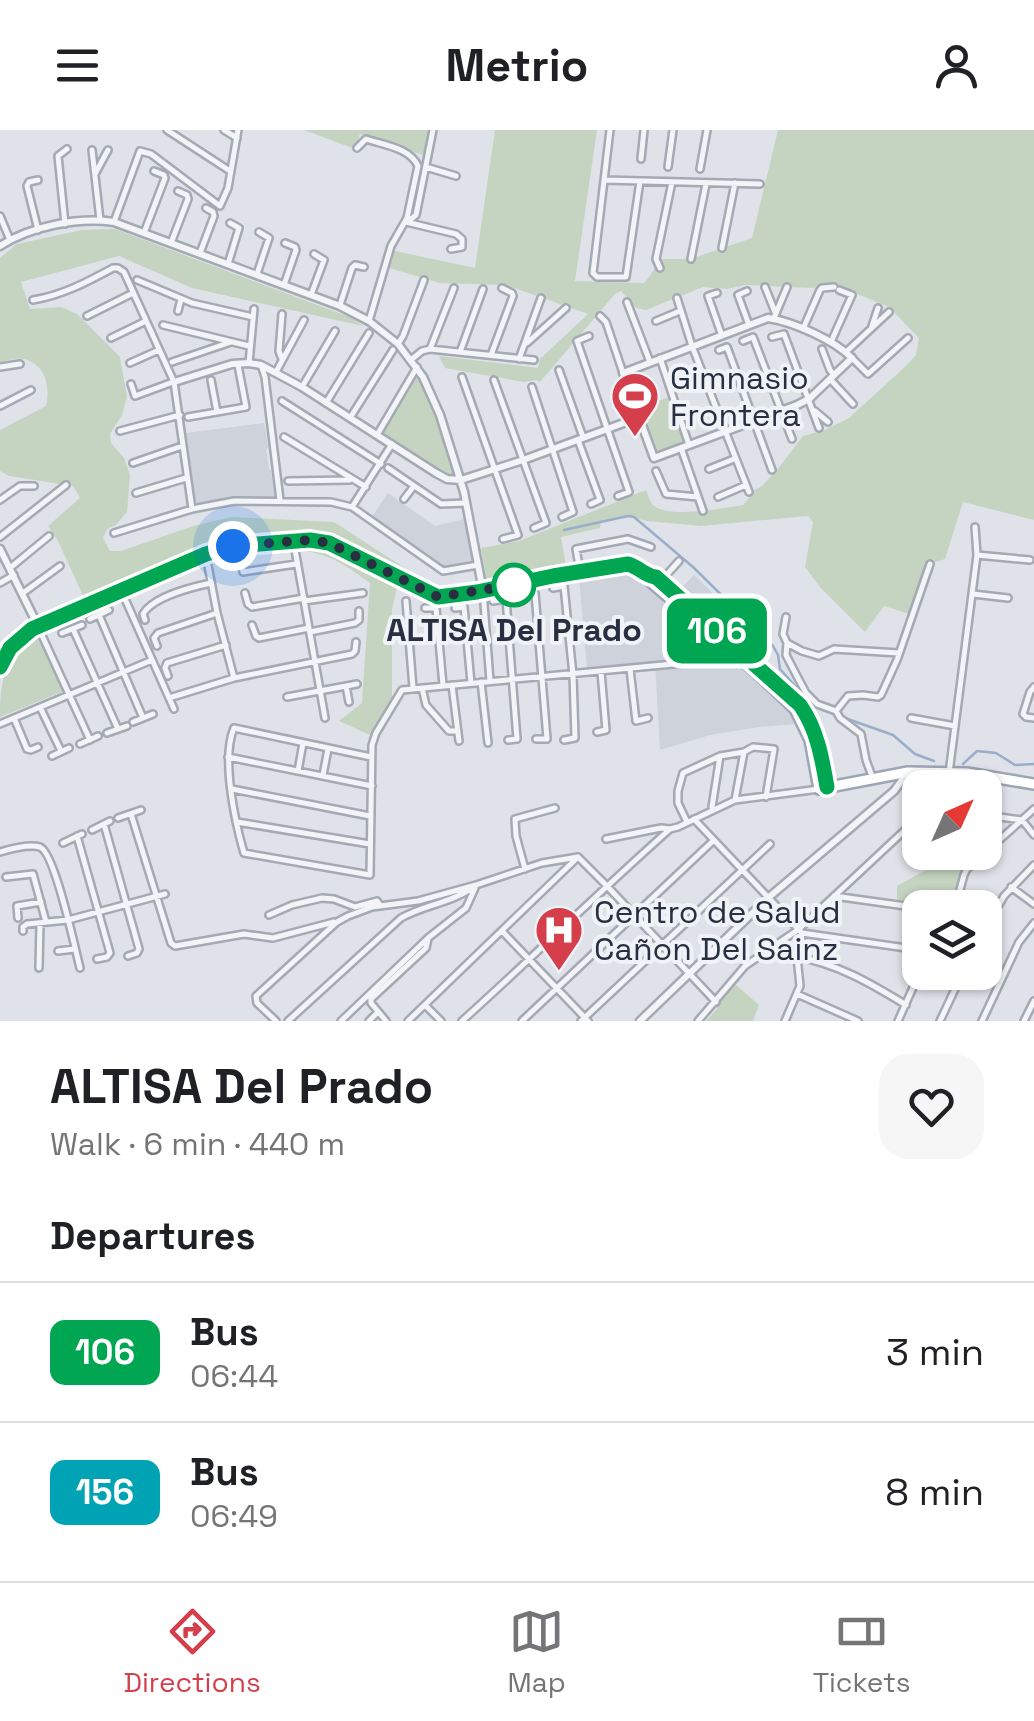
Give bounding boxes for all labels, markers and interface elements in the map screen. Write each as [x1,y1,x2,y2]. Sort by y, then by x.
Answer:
text: Metrio [446,37,588,94]
icon: menu [50,38,105,93]
icon: person [929,38,984,93]
place label: Gimnasio Frontera [670,358,809,435]
sports icon: Gimnasio Frontera [609,370,661,438]
your location [208,521,258,571]
marker: ALTISA Del Prado [493,564,535,606]
line badge: 106 [660,598,774,664]
text: 106 [687,609,747,653]
place label: ALTISA Del Prado [386,610,642,650]
north arrow [902,770,1002,870]
map controls [902,770,1002,990]
button: layers [902,890,1002,990]
place label: Centro de Salud Cañon Del Sainz [594,892,841,969]
hospital icon: Centro de Salud Cañon Del Sainz [533,904,585,972]
button: heart [879,1054,984,1159]
text: ALTISA Del Prado [50,1056,433,1117]
text: Walk · 6 min · 440 m [50,1124,345,1164]
text: Departures [50,1212,255,1260]
text: Bus [190,1308,259,1356]
text: 3 min [886,1328,984,1376]
text: 106 [75,1330,135,1374]
text: 06:44 [190,1356,278,1396]
text: Bus [190,1448,259,1496]
text: 8 min [885,1468,984,1516]
text: 156 [76,1470,134,1514]
text: 06:49 [190,1496,278,1536]
tab: Directions [123,1604,261,1700]
tab: Map [508,1604,566,1700]
tab: Tickets [813,1604,911,1700]

